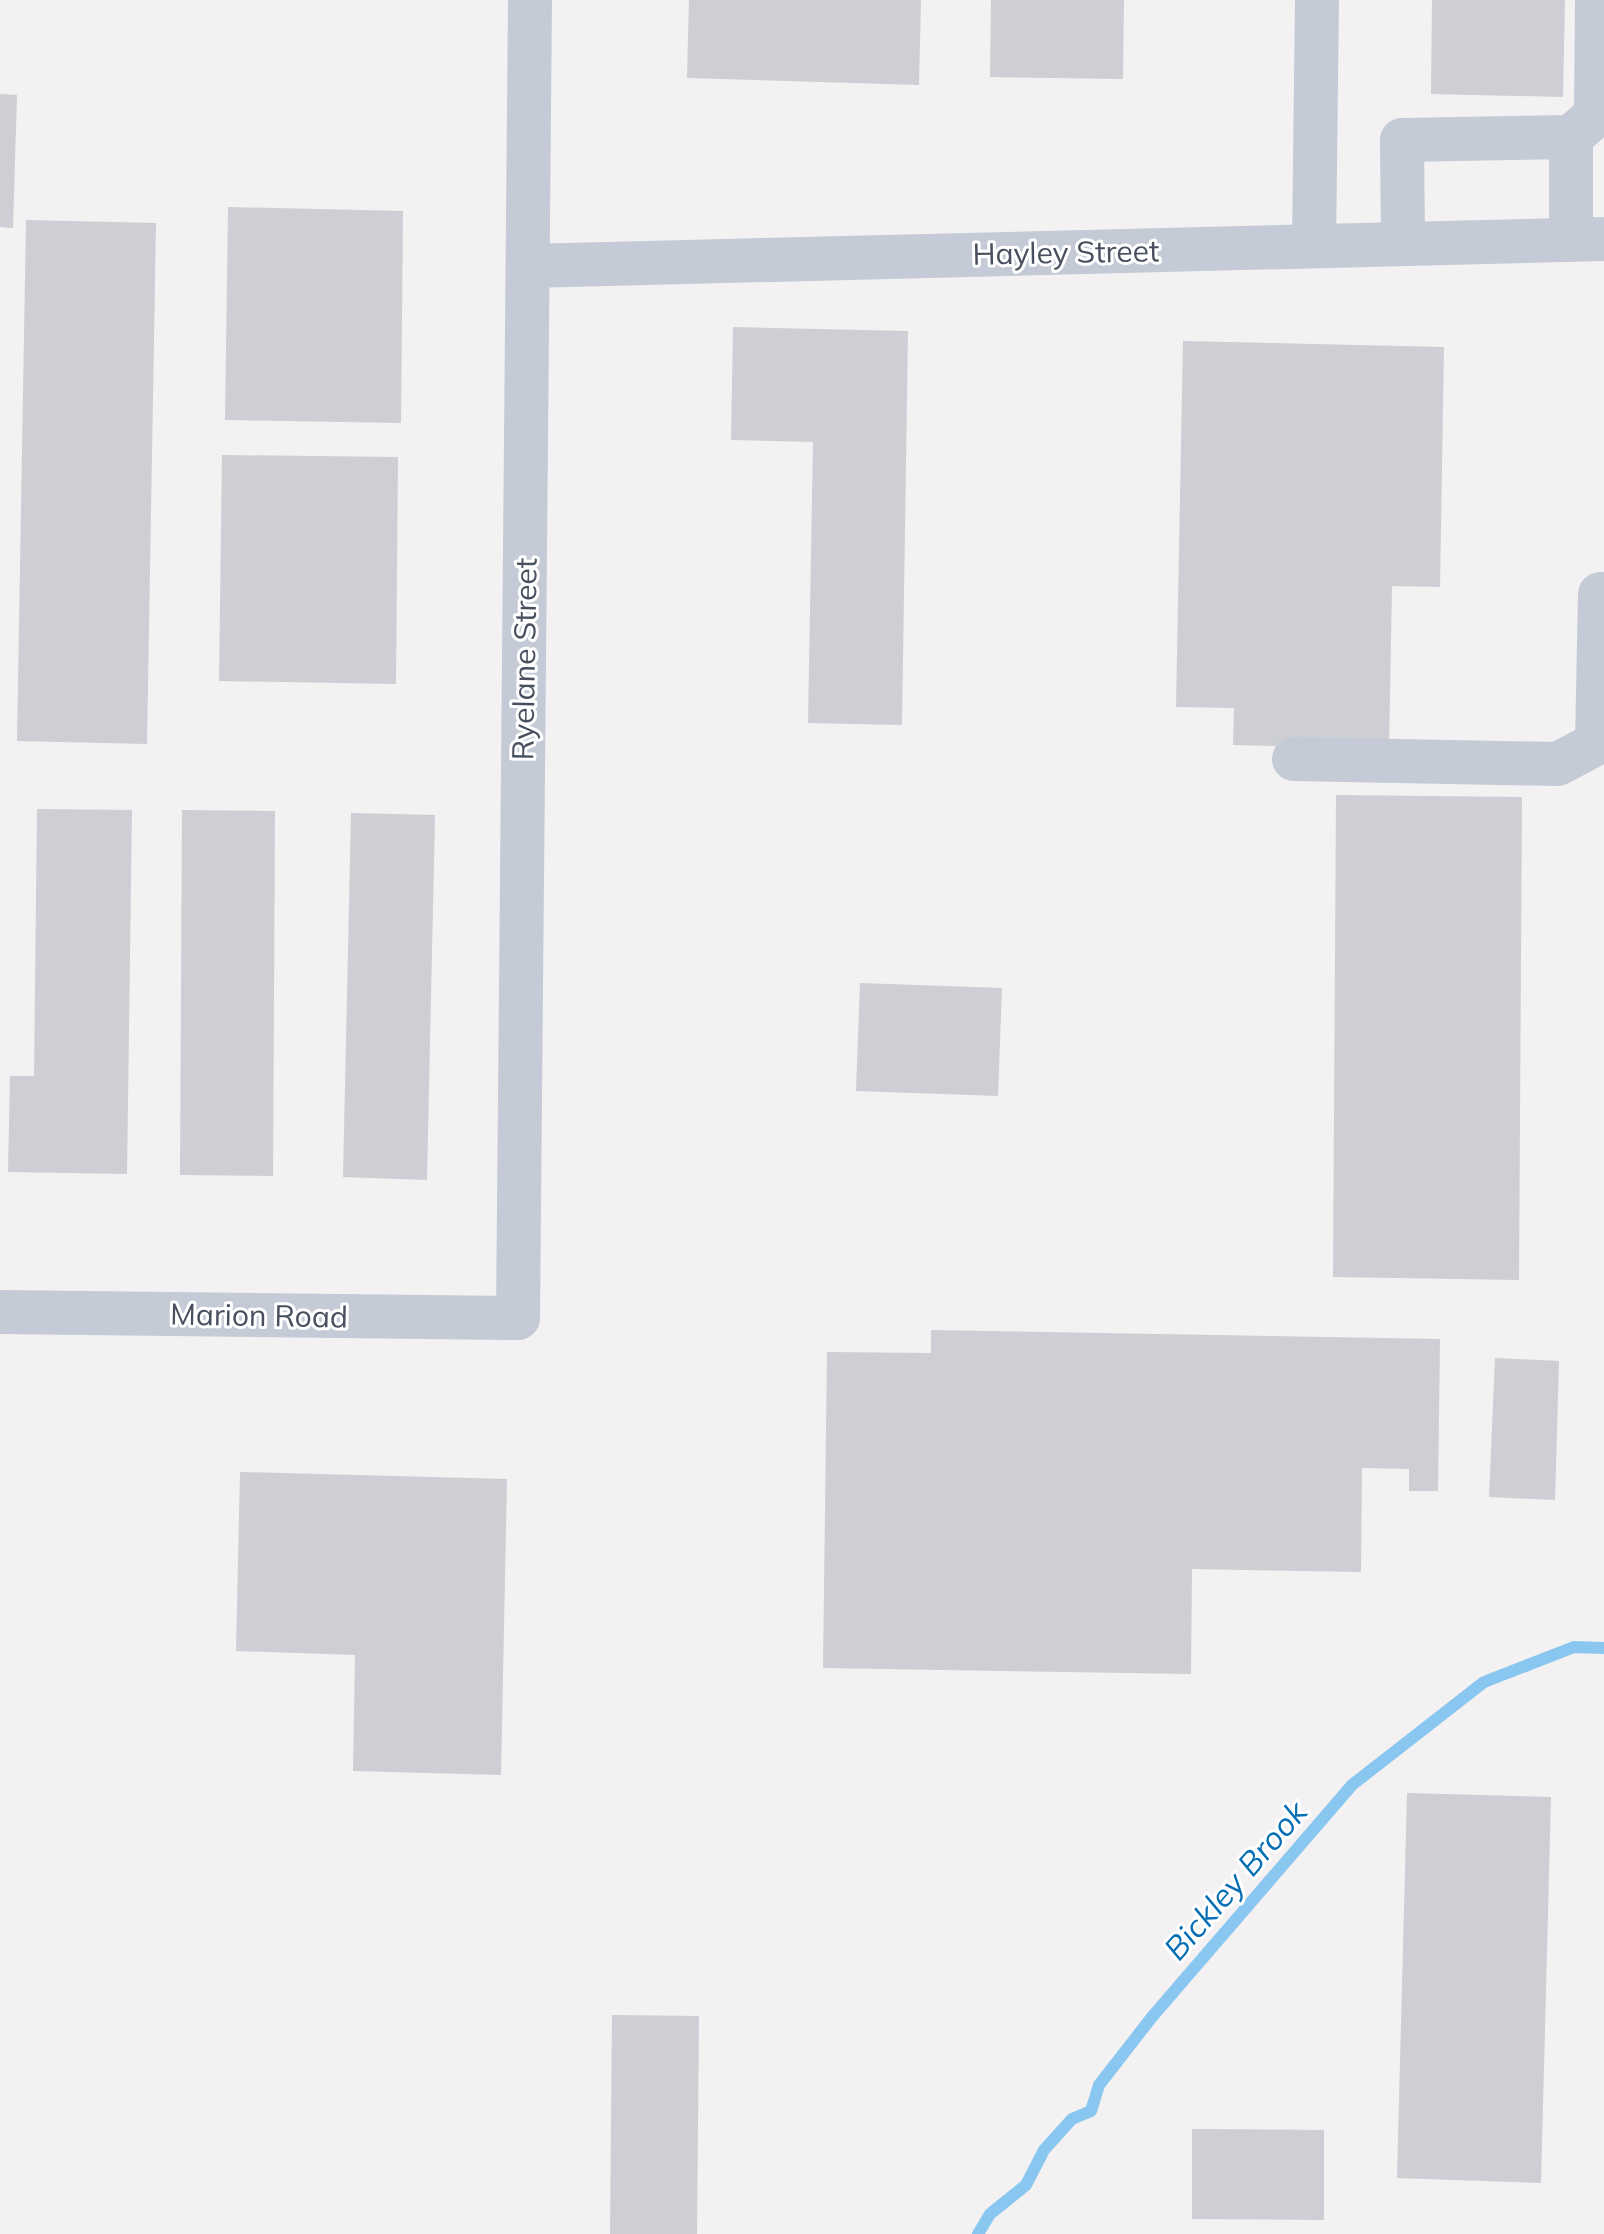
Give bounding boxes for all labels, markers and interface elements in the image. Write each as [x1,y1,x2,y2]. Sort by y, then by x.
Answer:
street label: Hayley Street [972,231,1160,273]
street label: Ryelane Street [503,557,545,761]
street label: Marion Road [170,1294,348,1336]
water label: Bickley Brook [1155,1791,1316,1968]

